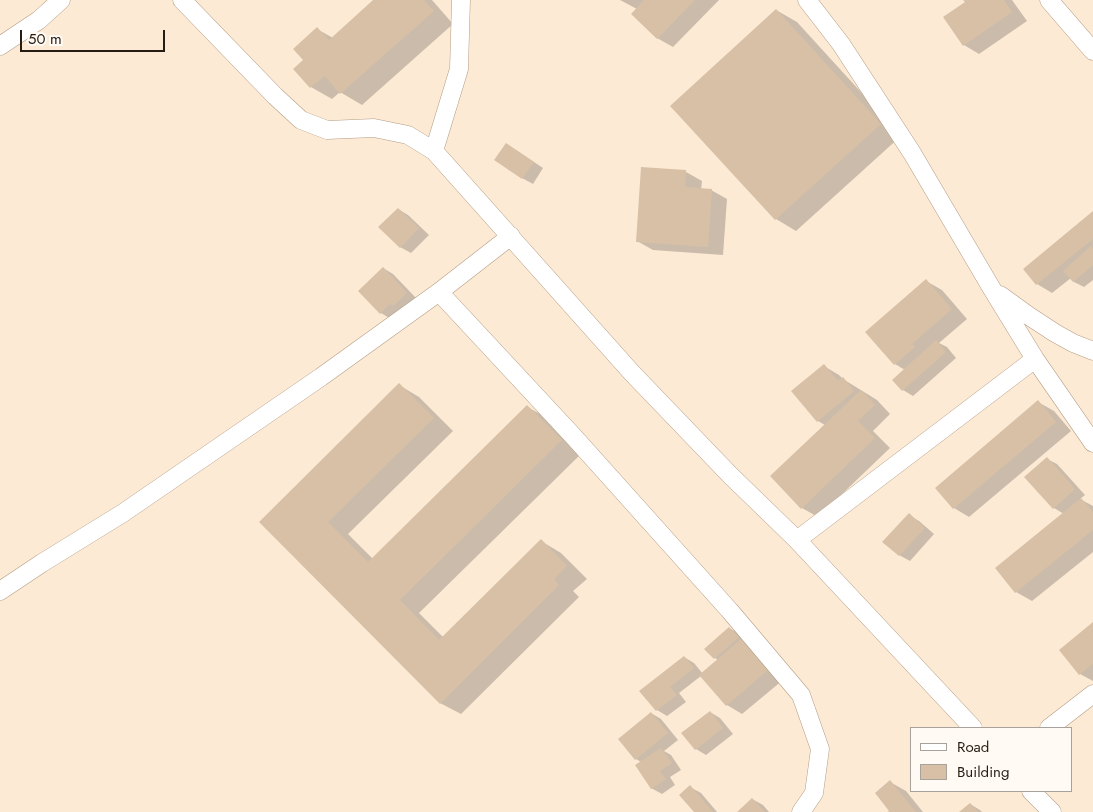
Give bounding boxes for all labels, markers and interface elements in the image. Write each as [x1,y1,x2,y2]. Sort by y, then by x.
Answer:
scale bar [22,20,168,52]
text: 50 m [28,28,62,50]
legend [910,727,1073,792]
text: Road [957,736,989,758]
text: Building [957,761,1009,783]

